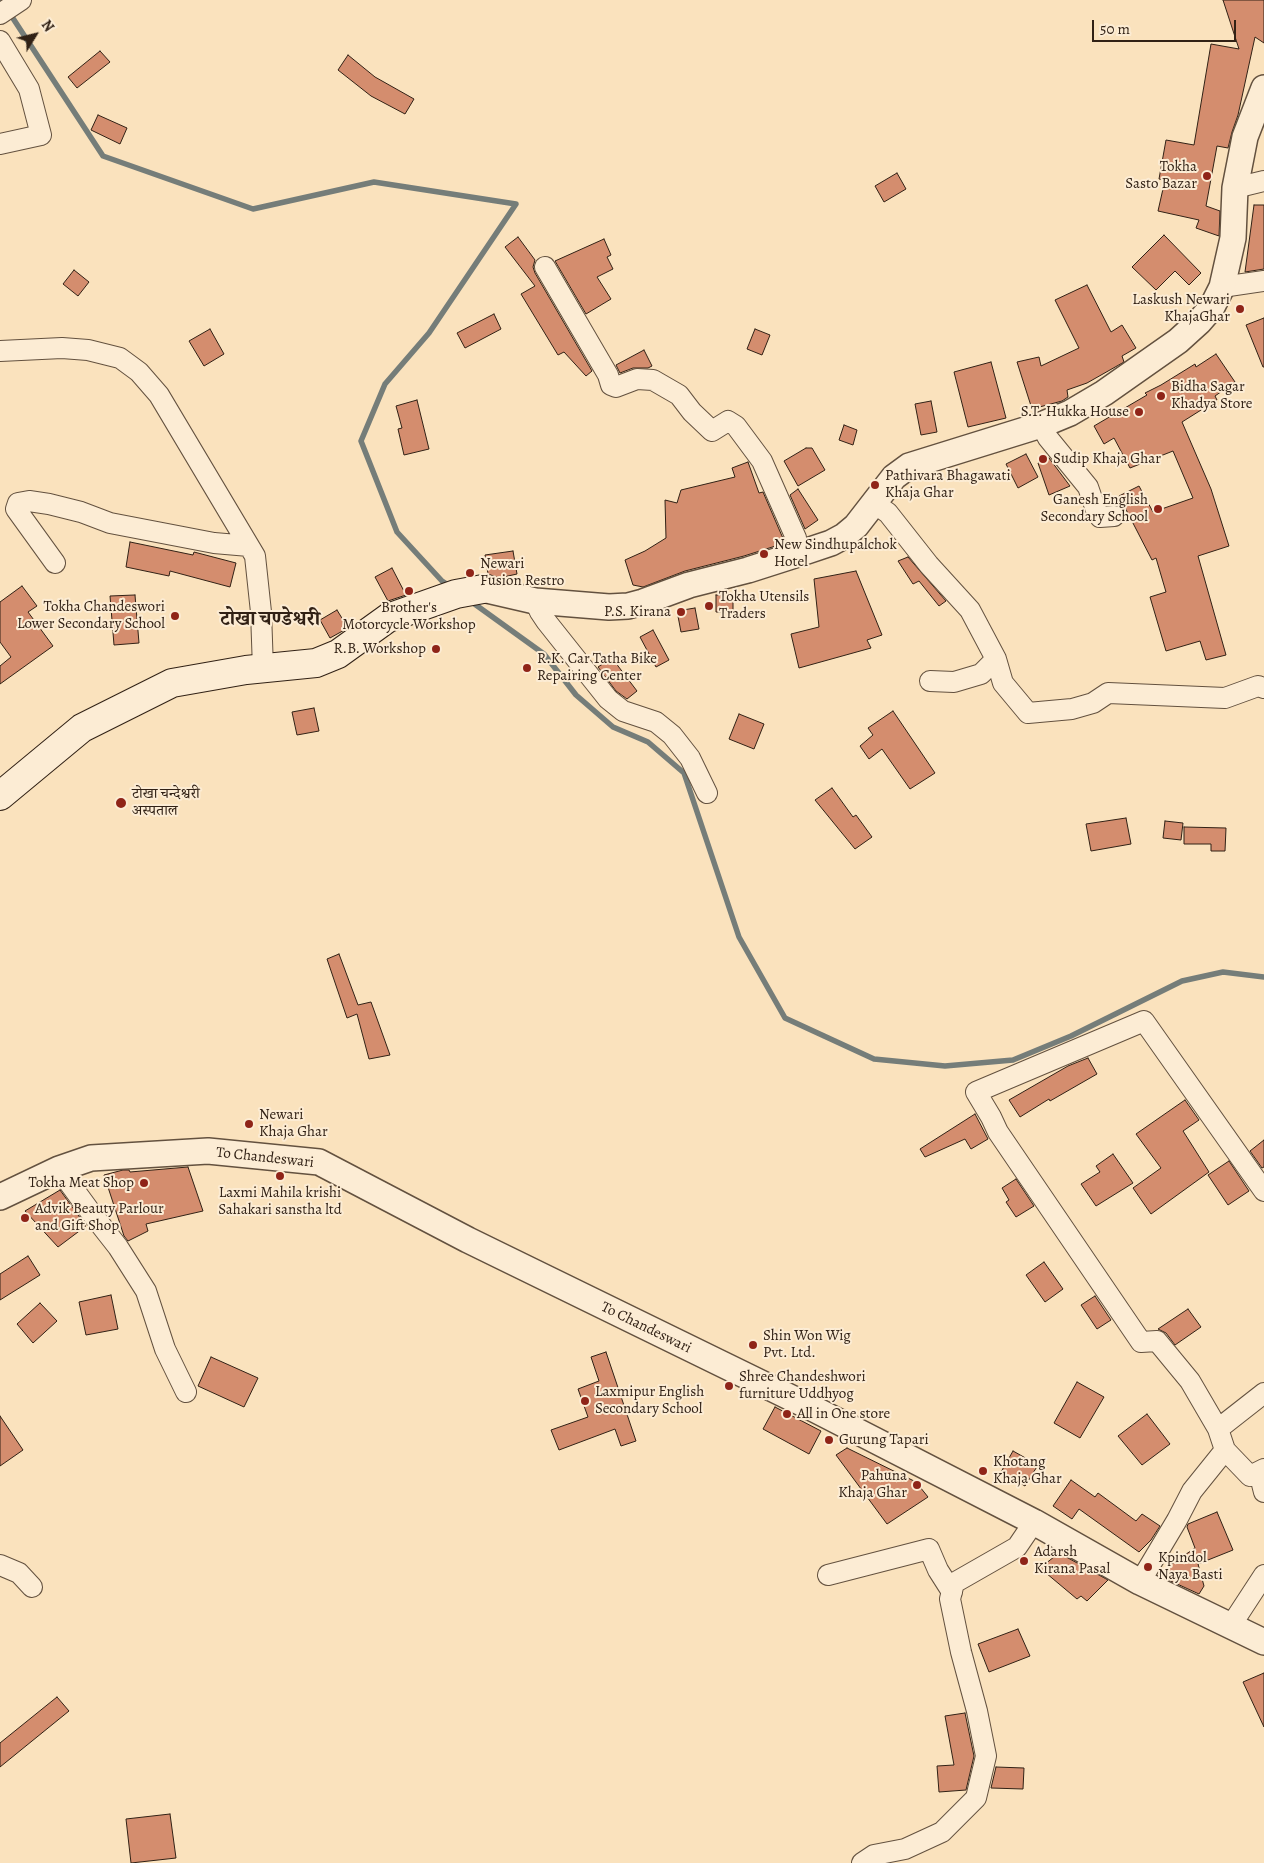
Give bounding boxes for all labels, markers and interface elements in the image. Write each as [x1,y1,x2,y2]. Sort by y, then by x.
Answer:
north arrow [10,10,60,60]
scale bar [1094,10,1238,42]
text: N [37,16,58,36]
text: 50 m [1100,19,1130,39]
place label: Tokha Sasto Bazar [1125,158,1197,193]
marker: Tokha Sasto Bazar [1201,170,1213,182]
place label: Laskush Newari KhajaGhar [1132,291,1230,326]
marker: Laskush Newari KhajaGhar [1234,303,1246,315]
place label: Bidha Sagar Khadya Store [1171,378,1253,413]
marker: Bidha Sagar Khadya Store [1155,390,1167,402]
place label: S.T. Hukka House [1021,403,1129,421]
marker: S.T. Hukka House [1133,406,1145,418]
place label: Sudip Khaja Ghar [1053,450,1161,468]
marker: Sudip Khaja Ghar [1037,453,1049,465]
place label: Pathivara Bhagawati Khaja Ghar [885,467,1011,502]
marker: Pathivara Bhagawati Khaja Ghar [869,479,881,491]
place label: Ganesh English Secondary School [1041,491,1148,526]
marker: Ganesh English Secondary School [1152,503,1164,515]
place label: New Sindhupalchok Hotel [774,536,897,571]
marker: New Sindhupalchok Hotel [758,548,770,560]
place label: Newari Fusion Restro [480,555,564,590]
marker: Newari Fusion Restro [464,567,476,579]
marker: Brother's Motorcycle Workshop [403,585,415,597]
place label: Tokha Utensils Traders [719,588,809,623]
place label: Tokha Chandeswori Lower Secondary School [17,598,165,633]
place label: Brother's Motorcycle Workshop [342,599,476,634]
marker: Tokha Utensils Traders [703,600,715,612]
place label: P.S. Kirana [604,603,671,621]
marker: P.S. Kirana [675,606,687,618]
district label: टोखा चण्डेश्वरी [220,608,320,632]
marker: Tokha Chandeswori Lower Secondary School [169,610,181,622]
place label: R.B. Workshop [333,640,426,658]
marker: R.B. Workshop [430,643,442,655]
place label: R.K. Car Tatha Bike Repairing Center [537,650,657,685]
marker: R.K. Car Tatha Bike Repairing Center [521,662,533,674]
place label: टोखा चन्देश्वरी अस्पताल [132,785,200,820]
marker: टोखा चन्देश्वरी अस्पताल [114,796,128,810]
place label: Newari Khaja Ghar [259,1106,328,1141]
marker: Newari Khaja Ghar [243,1118,255,1130]
street label: To Chandeswari [215,1144,315,1172]
marker: Laxmi Mahila krishi Sahakari sanstha ltd [274,1170,286,1182]
place label: Tokha Meat Shop [29,1174,134,1192]
marker: Tokha Meat Shop [138,1177,150,1189]
place label: Laxmi Mahila krishi Sahakari sanstha ltd [218,1184,342,1219]
place label: Advik Beauty Parlour and Gift Shop [35,1200,164,1235]
marker: Advik Beauty Parlour and Gift Shop [19,1212,31,1224]
street label: To Chandeswari [598,1298,694,1358]
place label: Shin Won Wig Pvt. Ltd. [763,1327,851,1362]
marker: Shin Won Wig Pvt. Ltd. [747,1339,759,1351]
place label: Shree Chandeshwori furniture Uddhyog [739,1368,866,1403]
marker: Shree Chandeshwori furniture Uddhyog [723,1380,735,1392]
place label: Laxmipur English Secondary School [595,1383,704,1418]
marker: Laxmipur English Secondary School [579,1395,591,1407]
place label: All in One store [797,1405,890,1423]
marker: All in One store [781,1408,793,1420]
place label: Gurung Tapari [839,1431,929,1449]
marker: Gurung Tapari [823,1434,835,1446]
place label: Khotang Khaja Ghar [993,1453,1062,1488]
marker: Khotang Khaja Ghar [977,1465,989,1477]
place label: Pahuna Khaja Ghar [838,1467,907,1502]
marker: Pahuna Khaja Ghar [911,1479,923,1491]
place label: Adarsh Kirana Pasal [1034,1543,1110,1578]
place label: Kpindol Naya Basti [1158,1549,1223,1584]
marker: Adarsh Kirana Pasal [1018,1555,1030,1567]
marker: Kpindol Naya Basti [1142,1561,1154,1573]

